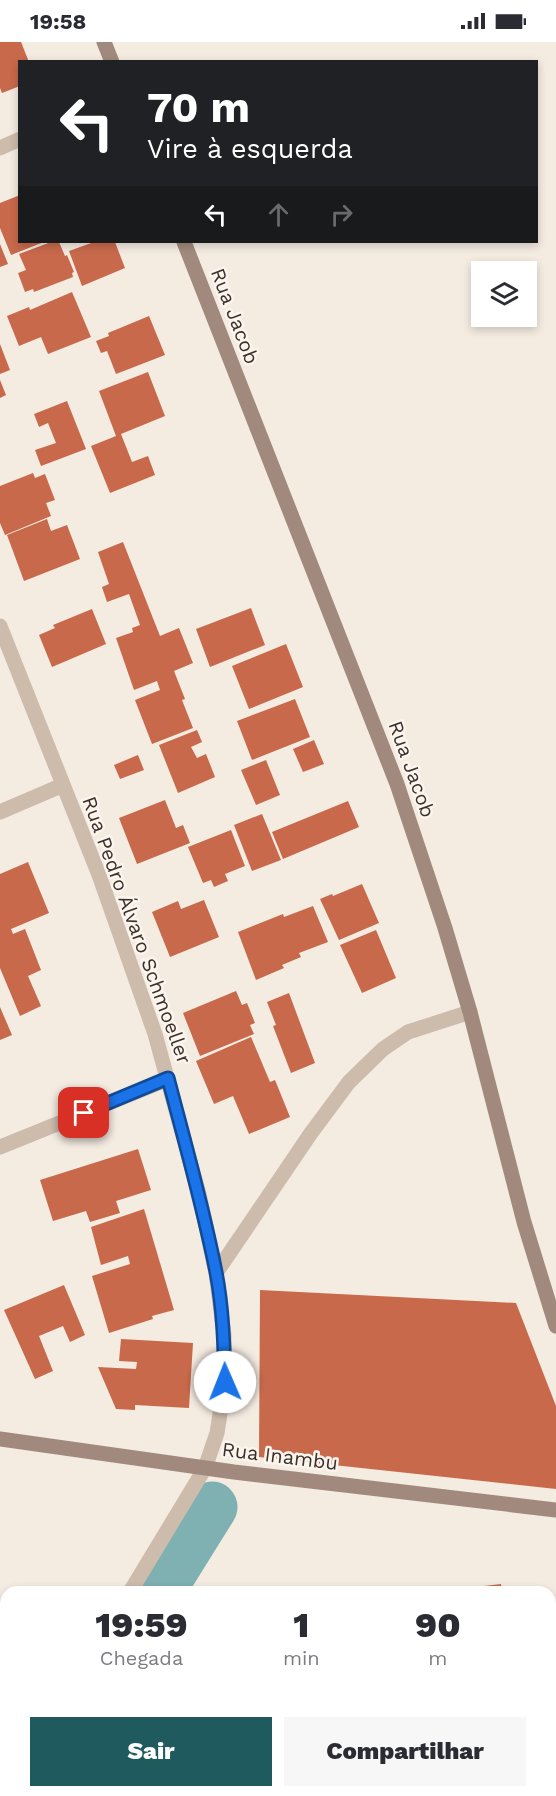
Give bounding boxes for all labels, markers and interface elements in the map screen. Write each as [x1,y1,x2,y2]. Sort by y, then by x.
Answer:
text: 19:58 [30,9,86,34]
text: 70 m [147,83,250,132]
icon: left [48,84,126,162]
text: Vire à esquerda [147,133,353,165]
icon: left [199,198,232,231]
icon: ahead [262,198,295,231]
icon: right [325,198,358,231]
map controls [471,261,537,327]
button: layers [471,261,537,327]
street label: Rua Jacob [206,265,264,367]
street label: Rua Jacob [384,718,440,820]
street label: Rua Pedro Álvaro Schmoeller [77,793,197,1067]
pin [58,1087,109,1138]
icon: arrive [67,1096,100,1129]
position arrow [193,1350,257,1414]
street label: Rua Inambu [221,1437,339,1475]
text: 19:59 [95,1604,188,1646]
text: 1 [293,1604,309,1646]
text: 90 [415,1604,461,1646]
text: Chegada [100,1646,183,1670]
text: min [283,1646,320,1670]
text: m [428,1646,447,1670]
button: Sair [30,1717,272,1786]
button: Compartilhar [284,1717,526,1786]

